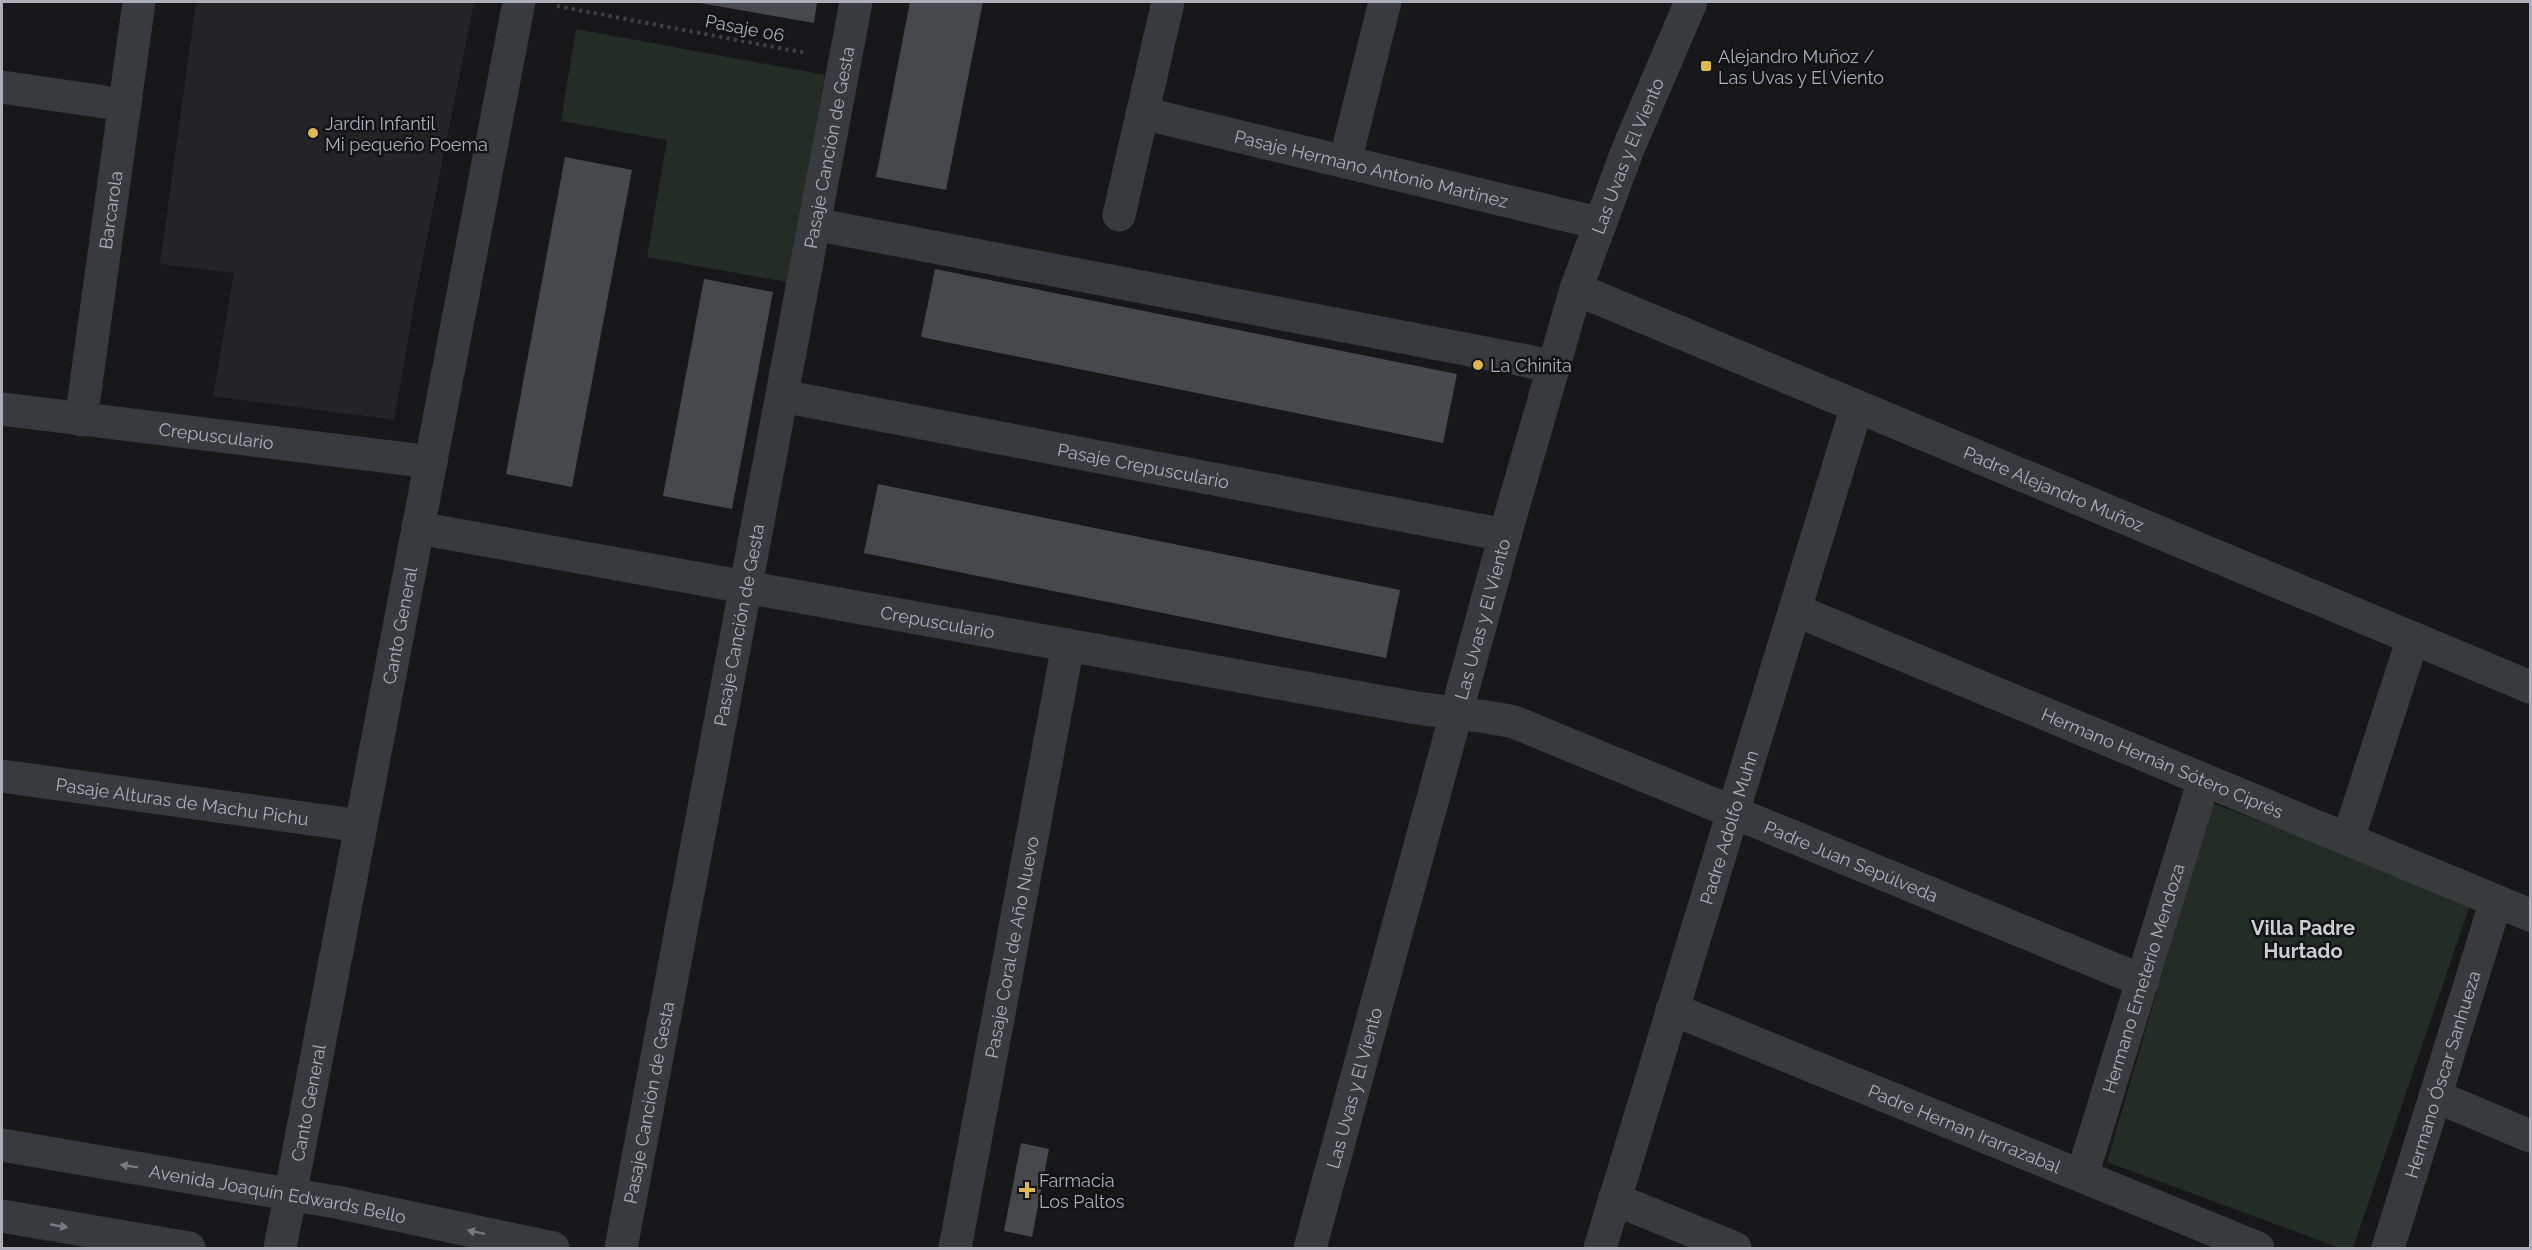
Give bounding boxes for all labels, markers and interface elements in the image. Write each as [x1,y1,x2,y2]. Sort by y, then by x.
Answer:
street label: Pasaje 06 [703,10,787,46]
street label: Pasaje Canción de Gesta [799,45,858,250]
place label: Alejandro Muñoz / Las Uvas y El Viento [1718,46,1884,88]
marker: Alejandro Muñoz / Las Uvas y El Viento [1699,59,1713,73]
street label: Las Uvas y El Viento [1587,74,1668,237]
place label: Jardín Infantil Mi pequeño Poema [325,113,488,155]
street label: Pasaje Hermano Antonio Martínez [1232,125,1511,212]
marker: Jardín Infantil Mi pequeño Poema [306,126,320,140]
street label: Barcarola [94,169,126,251]
place label: La Chinita [1490,355,1572,376]
marker: La Chinita [1471,358,1485,372]
street label: Crepusculario [158,418,275,453]
street label: Pasaje Crepusculario [1056,439,1231,492]
street label: Padre Alejandro Muñoz [1961,441,2148,535]
street label: Pasaje Canción de Gesta [709,522,768,728]
street label: Las Uvas y El Viento [1450,536,1514,702]
street label: Canto General [378,565,421,686]
street label: Crepusculario [879,601,997,642]
street label: Hermano Hernán Sótero Ciprés [2039,703,2287,822]
street label: Padre Adolfo Muhn [1695,748,1762,907]
street label: Pasaje Alturas de Machu Pichu [54,773,310,829]
street label: Padre Juan Sepúlveda [1761,816,1941,906]
street label: Pasaje Coral de Año Nuevo [980,834,1043,1060]
street label: Hermano Emeterio Mendoza [2098,861,2188,1096]
district label: Villa Padre Hurtado [2251,916,2355,963]
street label: Hermano Óscar Sanhueza [2400,968,2484,1181]
street label: Pasaje Canción de Gesta [619,1000,678,1205]
street label: Las Uvas y El Viento [1322,1005,1386,1171]
street label: Canto General [286,1042,329,1163]
street label: Padre Hernan Irarrazabal [1865,1080,2064,1177]
street label: Avenida Joaquín Edwards Bello [148,1160,408,1227]
one-way arrow [120,1161,139,1170]
place label: Farmacia Los Paltos [1039,1170,1125,1212]
marker: Farmacia Los Paltos [1020,1183,1034,1197]
one-way arrow [50,1222,69,1231]
one-way arrow [466,1227,485,1236]

